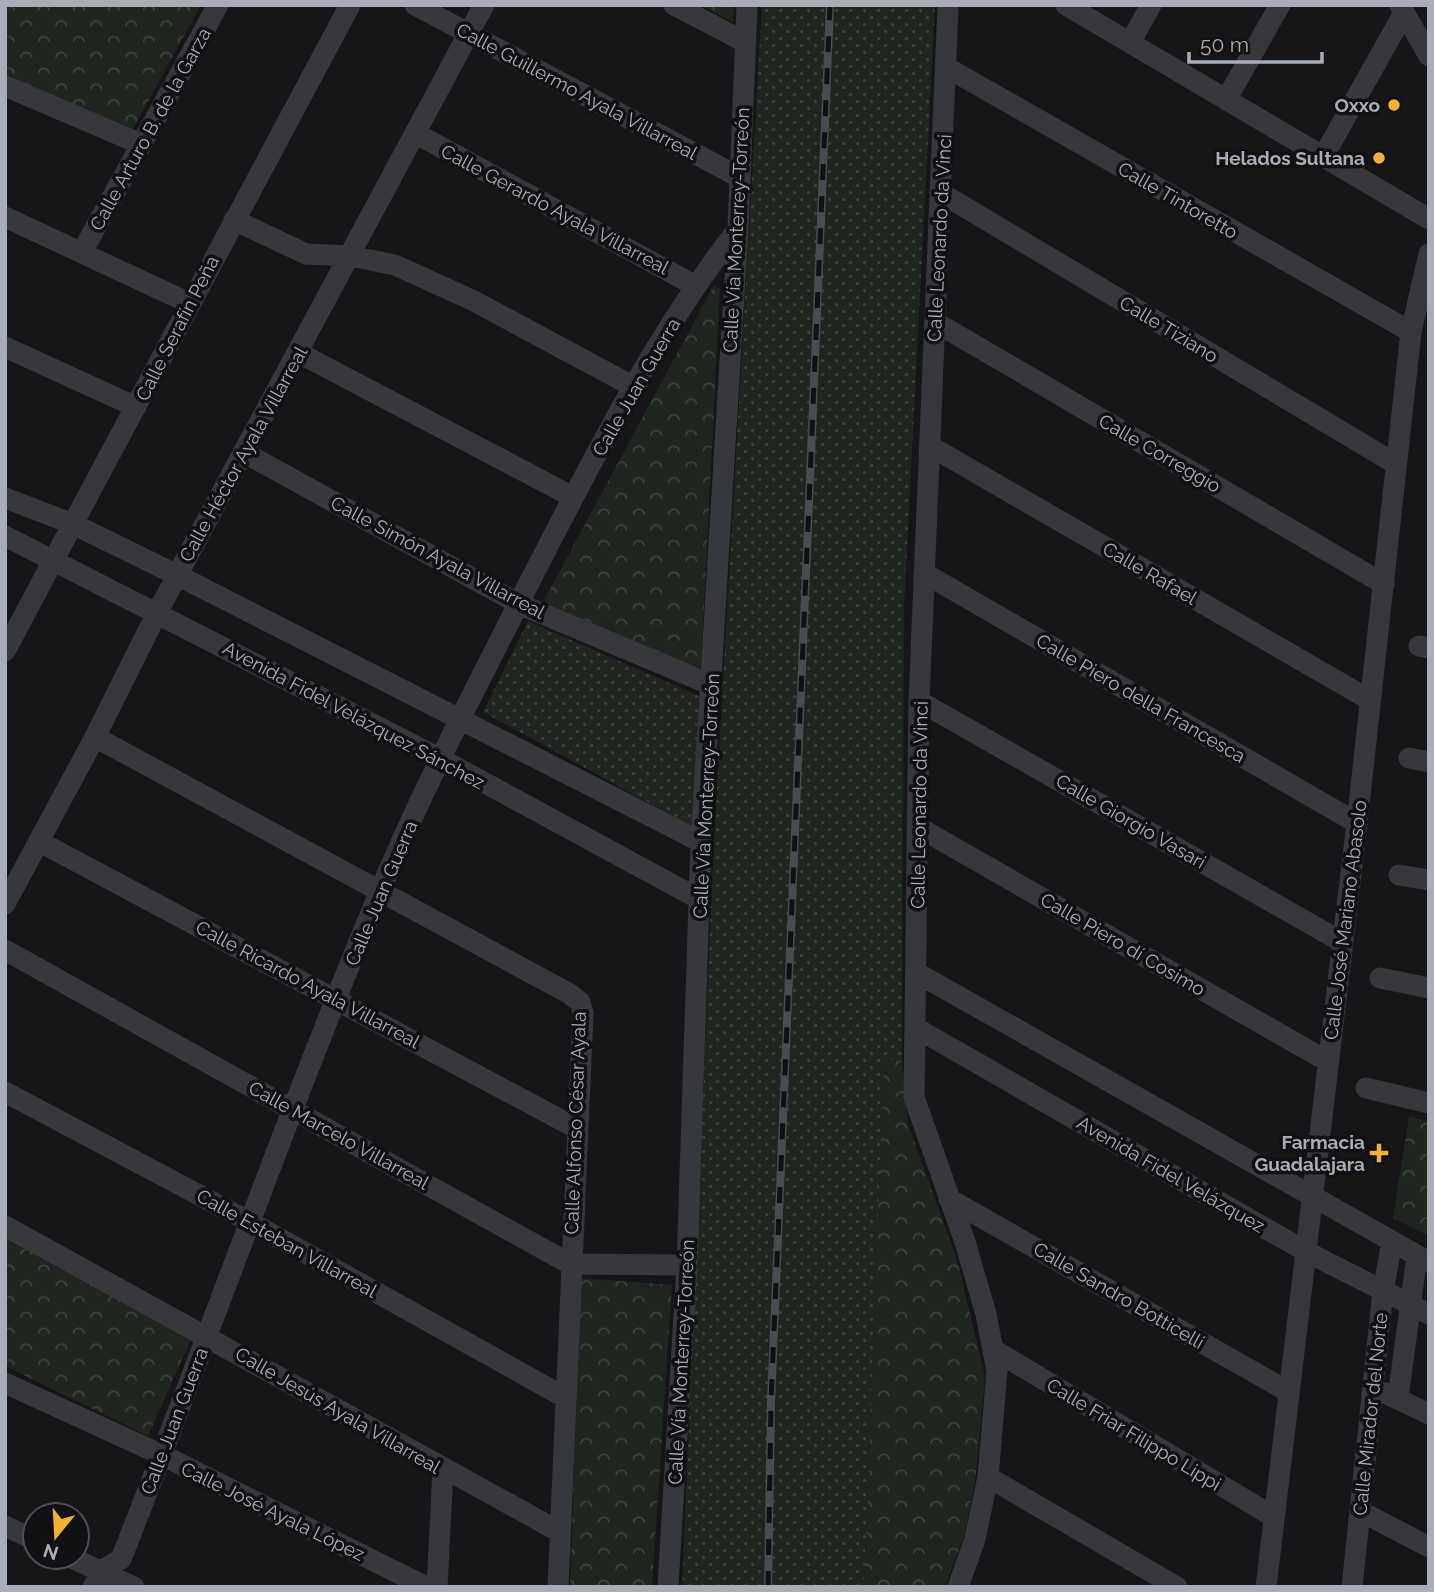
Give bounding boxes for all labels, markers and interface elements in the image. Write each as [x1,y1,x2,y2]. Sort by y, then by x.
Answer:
street label: Calle Guillermo Ayala Villarreal [453,18,702,164]
scale bar [1189,21,1322,65]
street label: Calle Arturo B. de la Garza [85,24,215,234]
text: 50 m [1200,32,1249,57]
place label: Oxxo [1335,94,1380,116]
marker: Oxxo [1386,97,1402,113]
street label: Calle Vía Monterrey-Torreón [719,107,753,353]
street label: Calle Leonardo da Vinci [923,134,955,342]
street label: Calle Gerardo Ayala Villarreal [437,139,673,279]
place label: Helados Sultana [1215,147,1365,169]
marker: Helados Sultana [1371,150,1387,166]
street label: Calle Tintoretto [1114,157,1242,243]
street label: Calle Serafín Peña [131,252,223,404]
street label: Calle Tiziano [1116,291,1222,367]
street label: Calle Juan Guerra [588,314,684,460]
street label: Calle Héctor Ayala Villarreal [174,342,312,566]
street label: Calle Correggio [1095,409,1225,497]
street label: Calle Simón Ayala Villarreal [327,491,550,623]
street label: Calle Rafael [1099,537,1202,609]
street label: Calle Piero della Francesca [1033,629,1249,767]
street label: Avenida Fidel Velázquez Sánchez [219,637,489,793]
street label: Calle Vía Monterrey-Torreón [689,673,723,919]
street label: Calle Leonardo da Vinci [906,701,932,909]
street label: Calle Giorgio Vasari [1052,769,1210,873]
street label: Calle José Mariano Abasolo [1319,799,1371,1041]
street label: Calle Juan Guerra [340,817,422,969]
street label: Calle Piero dí Cosimo [1037,888,1209,1000]
street label: Calle Ricardo Ayala Villarreal [192,915,424,1053]
street label: Calle Alfonso César Ayala [560,1011,590,1235]
street label: Calle Marcelo Villarreal [245,1076,434,1194]
street label: Avenida Fidel Velázquez [1073,1111,1269,1237]
place label: Farmacia Guadalajara [1254,1131,1365,1175]
marker: Farmacia Guadalajara [1371,1145,1387,1161]
street label: Calle Esteban Villarreal [193,1184,382,1302]
street label: Calle Sandro Botticelli [1030,1237,1208,1353]
street label: Calle Vía Monterrey-Torreón [664,1239,698,1485]
street label: Calle Mirador del Norte [1348,1311,1392,1517]
street label: Calle Jesús Ayala Villarreal [232,1342,445,1478]
street label: Calle Juan Guerra [136,1344,212,1498]
street label: Calle Friar Filippo Lippi [1043,1373,1225,1495]
street label: Calle José Ayala López [178,1457,368,1565]
north arrow [21,1501,91,1571]
text: N [40,1539,61,1565]

